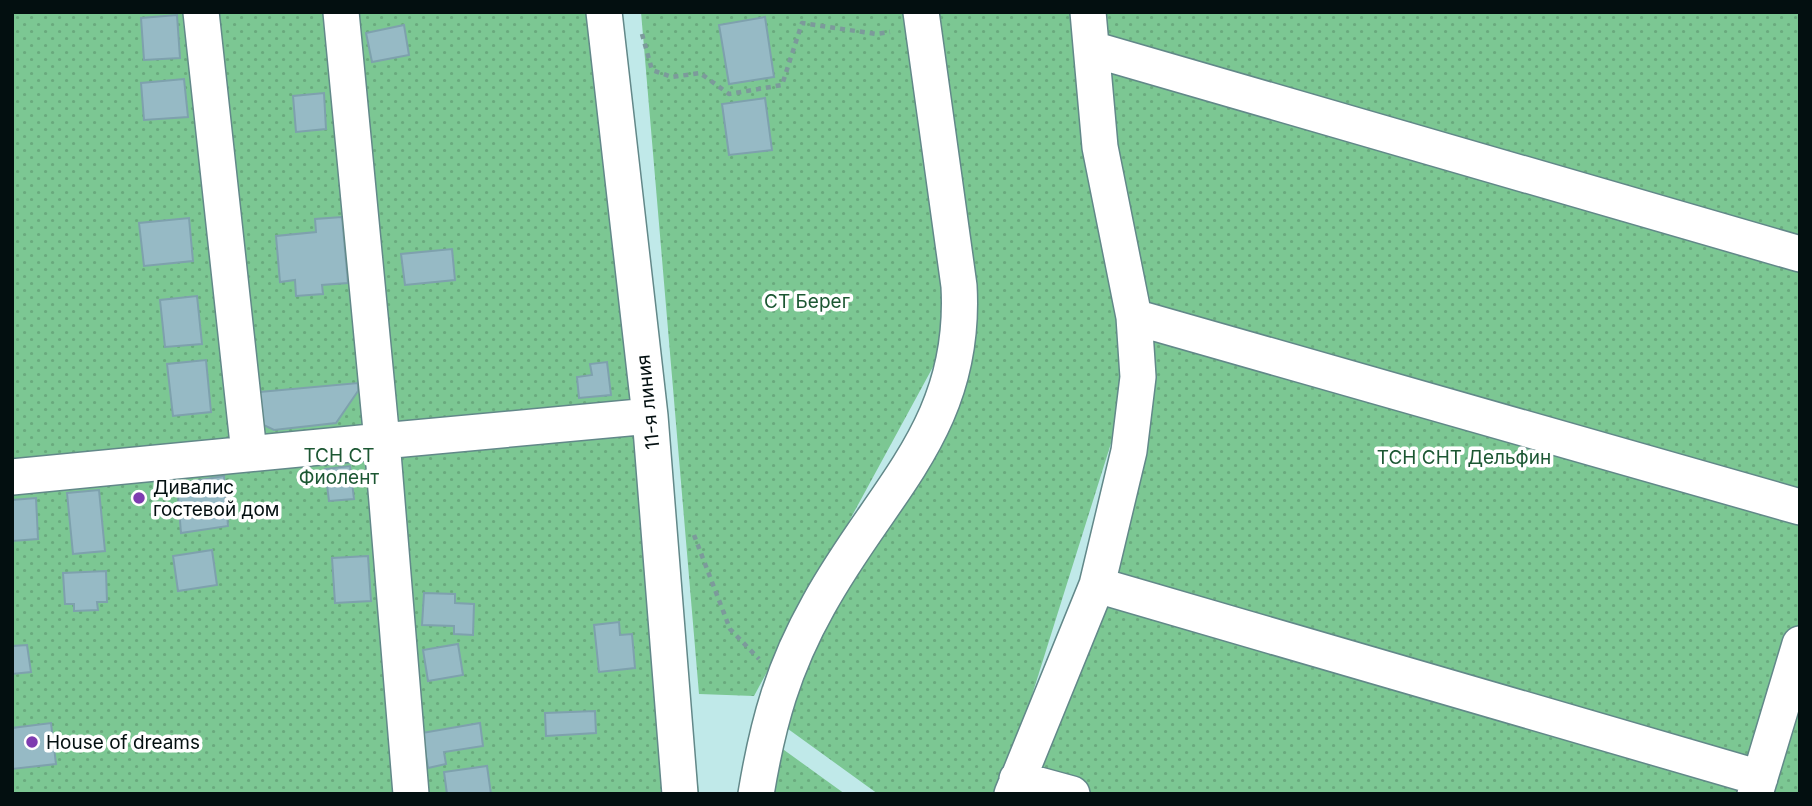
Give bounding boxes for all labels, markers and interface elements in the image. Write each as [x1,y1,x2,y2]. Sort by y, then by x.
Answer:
park label: СТ Берег [764,290,850,313]
street label: 11-я линия [632,353,664,451]
park label: ТСН СТ Фиолент [299,444,379,489]
park label: ТСН СНТ Дельфин [1377,446,1551,469]
place label: Дивалис гостевой дом [153,476,280,521]
marker: Дивалис гостевой дом [131,490,147,506]
place label: House of dreams [46,731,200,754]
marker: House of dreams [24,734,40,750]

